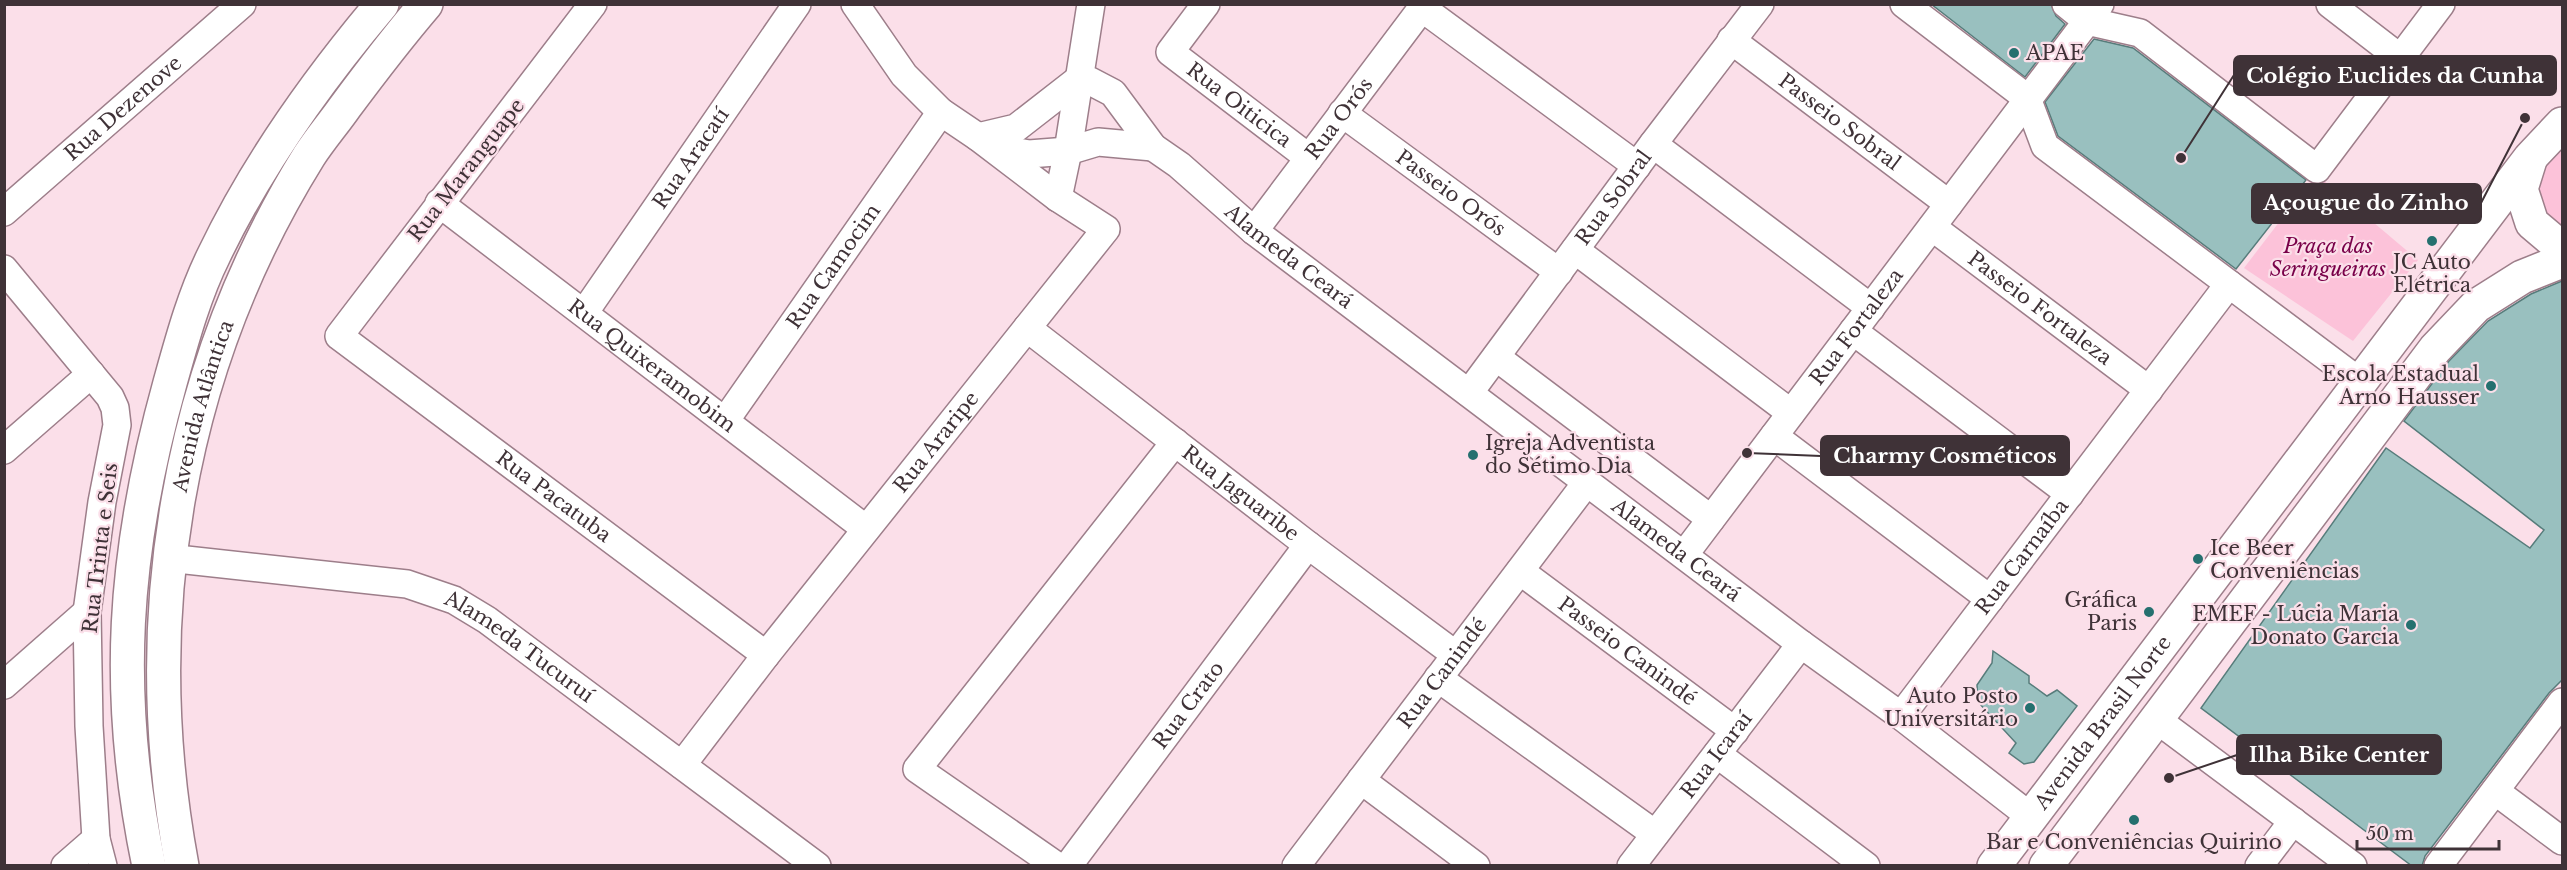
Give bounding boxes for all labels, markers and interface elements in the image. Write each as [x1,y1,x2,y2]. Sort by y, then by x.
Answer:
place label: APAE [2025,41,2084,65]
marker: APAE [2007,46,2021,60]
street label: Rua Dezenove [60,51,186,166]
callout: Colégio Euclides da Cunha [2234,56,2556,95]
street label: Rua Oiticica [1182,57,1297,153]
text: Colégio Euclides da Cunha [2246,63,2544,89]
street label: Passeio Sobral [1774,68,1905,175]
street label: Rua Orós [1300,73,1377,164]
street label: Rua Maranguape [403,94,529,246]
street label: Rua Aracatí [648,103,734,213]
street label: Passeio Orós [1391,145,1511,241]
street label: Rua Sobral [1570,145,1656,250]
callout: Açougue do Zinho [2252,184,2481,223]
text: Açougue do Zinho [2262,190,2469,216]
street label: Rua Camocim [781,199,885,333]
street label: Alameda Ceará [1220,199,1358,314]
park label: Praça das Seringueiras [2270,234,2387,281]
marker: JC Auto Elétrica [2425,234,2439,248]
street label: Passeio Fortaleza [1963,246,2117,370]
place label: JC Auto Elétrica [2390,250,2472,297]
street label: Rua Fortaleza [1805,263,1909,390]
street label: Rua Quixeramobim [563,294,741,438]
street label: Avenida Atlântica [168,316,239,495]
place label: Escola Estadual Arno Hausser [2322,362,2479,409]
marker: Escola Estadual Arno Hausser [2484,379,2498,393]
street label: Rua Araripe [888,387,984,497]
place label: Igreja Adventista do Sétimo Dia [1485,431,1656,478]
callout: Charmy Cosméticos [1821,436,2069,475]
street label: Rua Jaguaribe [1177,440,1304,546]
text: Charmy Cosméticos [1833,443,2057,469]
street label: Rua Pacatuba [491,446,617,548]
marker: Igreja Adventista do Sétimo Dia [1466,448,1480,462]
street label: Rua Trinta e Seis [78,461,122,635]
street label: Alameda Ceará [1606,493,1746,607]
street label: Rua Carnaíba [1970,494,2074,619]
place label: Ice Beer Conveniências [2210,536,2359,583]
marker: Ice Beer Conveniências [2191,552,2205,566]
street label: Alameda Tucuruí [441,585,599,708]
place label: Gráfica Paris [2064,588,2138,635]
street label: Passeio Canindé [1554,592,1701,710]
place label: EMEF - Lúcia Maria Donato Garcia [2192,602,2400,649]
marker: Gráfica Paris [2142,605,2156,619]
street label: Rua Canindé [1393,613,1492,733]
marker: EMEF - Lúcia Maria Donato Garcia [2404,618,2418,632]
street label: Avenida Brasil Norte [2029,631,2176,815]
street label: Rua Crato [1148,657,1229,754]
place label: Auto Posto Universitário [1884,684,2018,731]
marker: Auto Posto Universitário [2023,701,2037,715]
street label: Rua Icaraí [1675,707,1757,803]
callout: Ilha Bike Center [2237,735,2441,774]
text: Ilha Bike Center [2249,742,2430,768]
marker: Bar e Conveniências Quirino [2127,813,2141,827]
scale bar [2357,813,2500,851]
text: 50 m [2366,823,2414,845]
place label: Bar e Conveniências Quirino [1986,830,2282,854]

